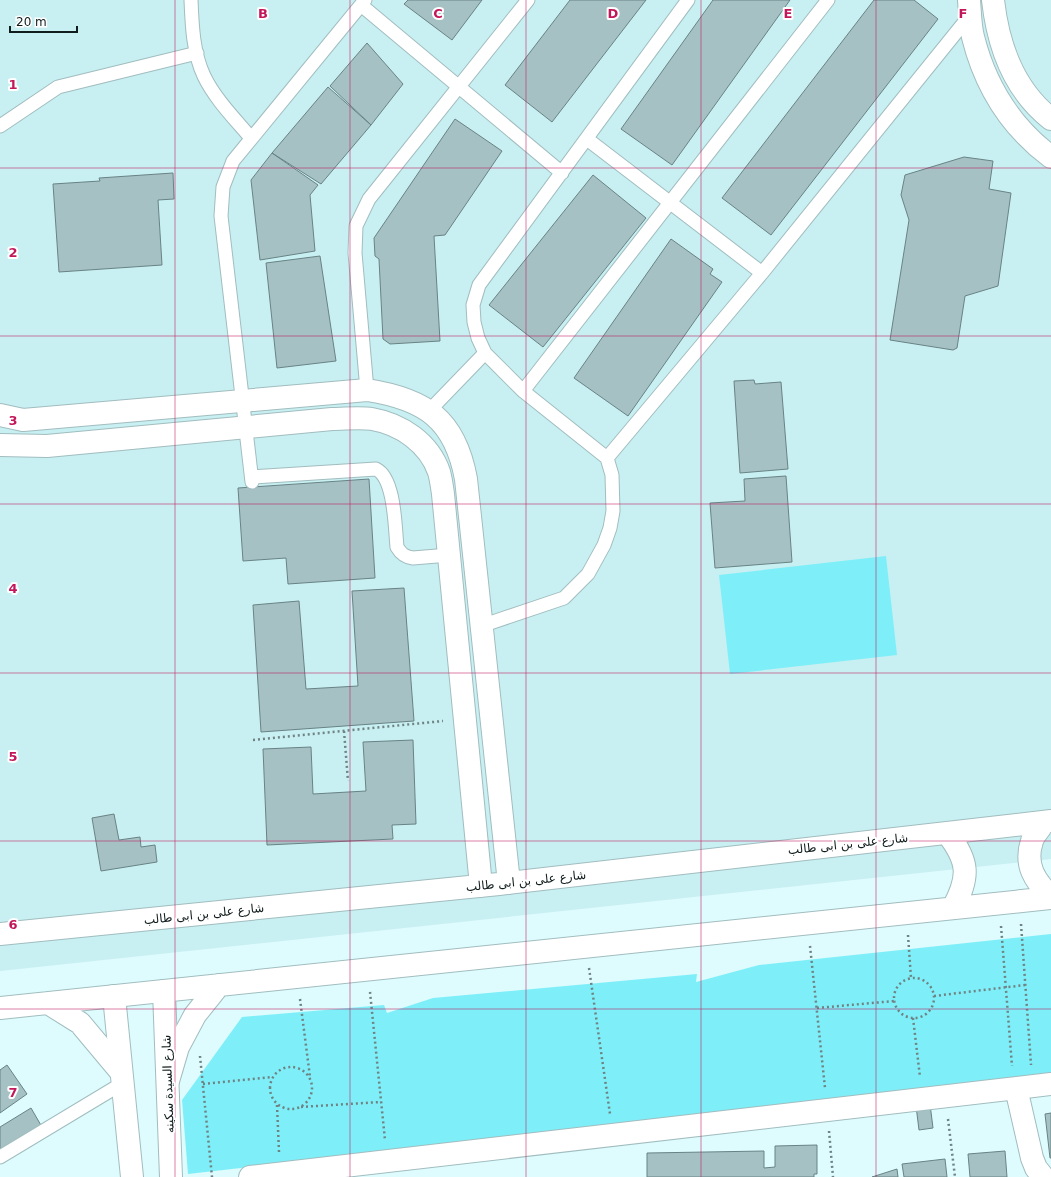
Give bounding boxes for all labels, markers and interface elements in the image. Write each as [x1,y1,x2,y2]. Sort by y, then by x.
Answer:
text: B [258,6,268,21]
text: C [433,6,443,21]
text: D [608,6,619,21]
text: E [784,6,792,21]
text: F [959,6,967,21]
scale bar [10,8,77,34]
text: 20 m [16,15,47,29]
text: 1 [8,77,18,92]
text: 2 [8,245,18,260]
text: 3 [8,413,18,428]
text: 4 [8,581,18,596]
text: 5 [8,749,18,764]
street label: شارع على بن ابى طالب [787,831,909,858]
street label: شارع على بن ابى طالب [465,868,587,895]
street label: شارع على بن ابى طالب [143,901,265,928]
text: 6 [8,917,18,932]
street label: شارع السيدة سكينه [159,1034,178,1133]
text: 7 [8,1085,18,1100]

